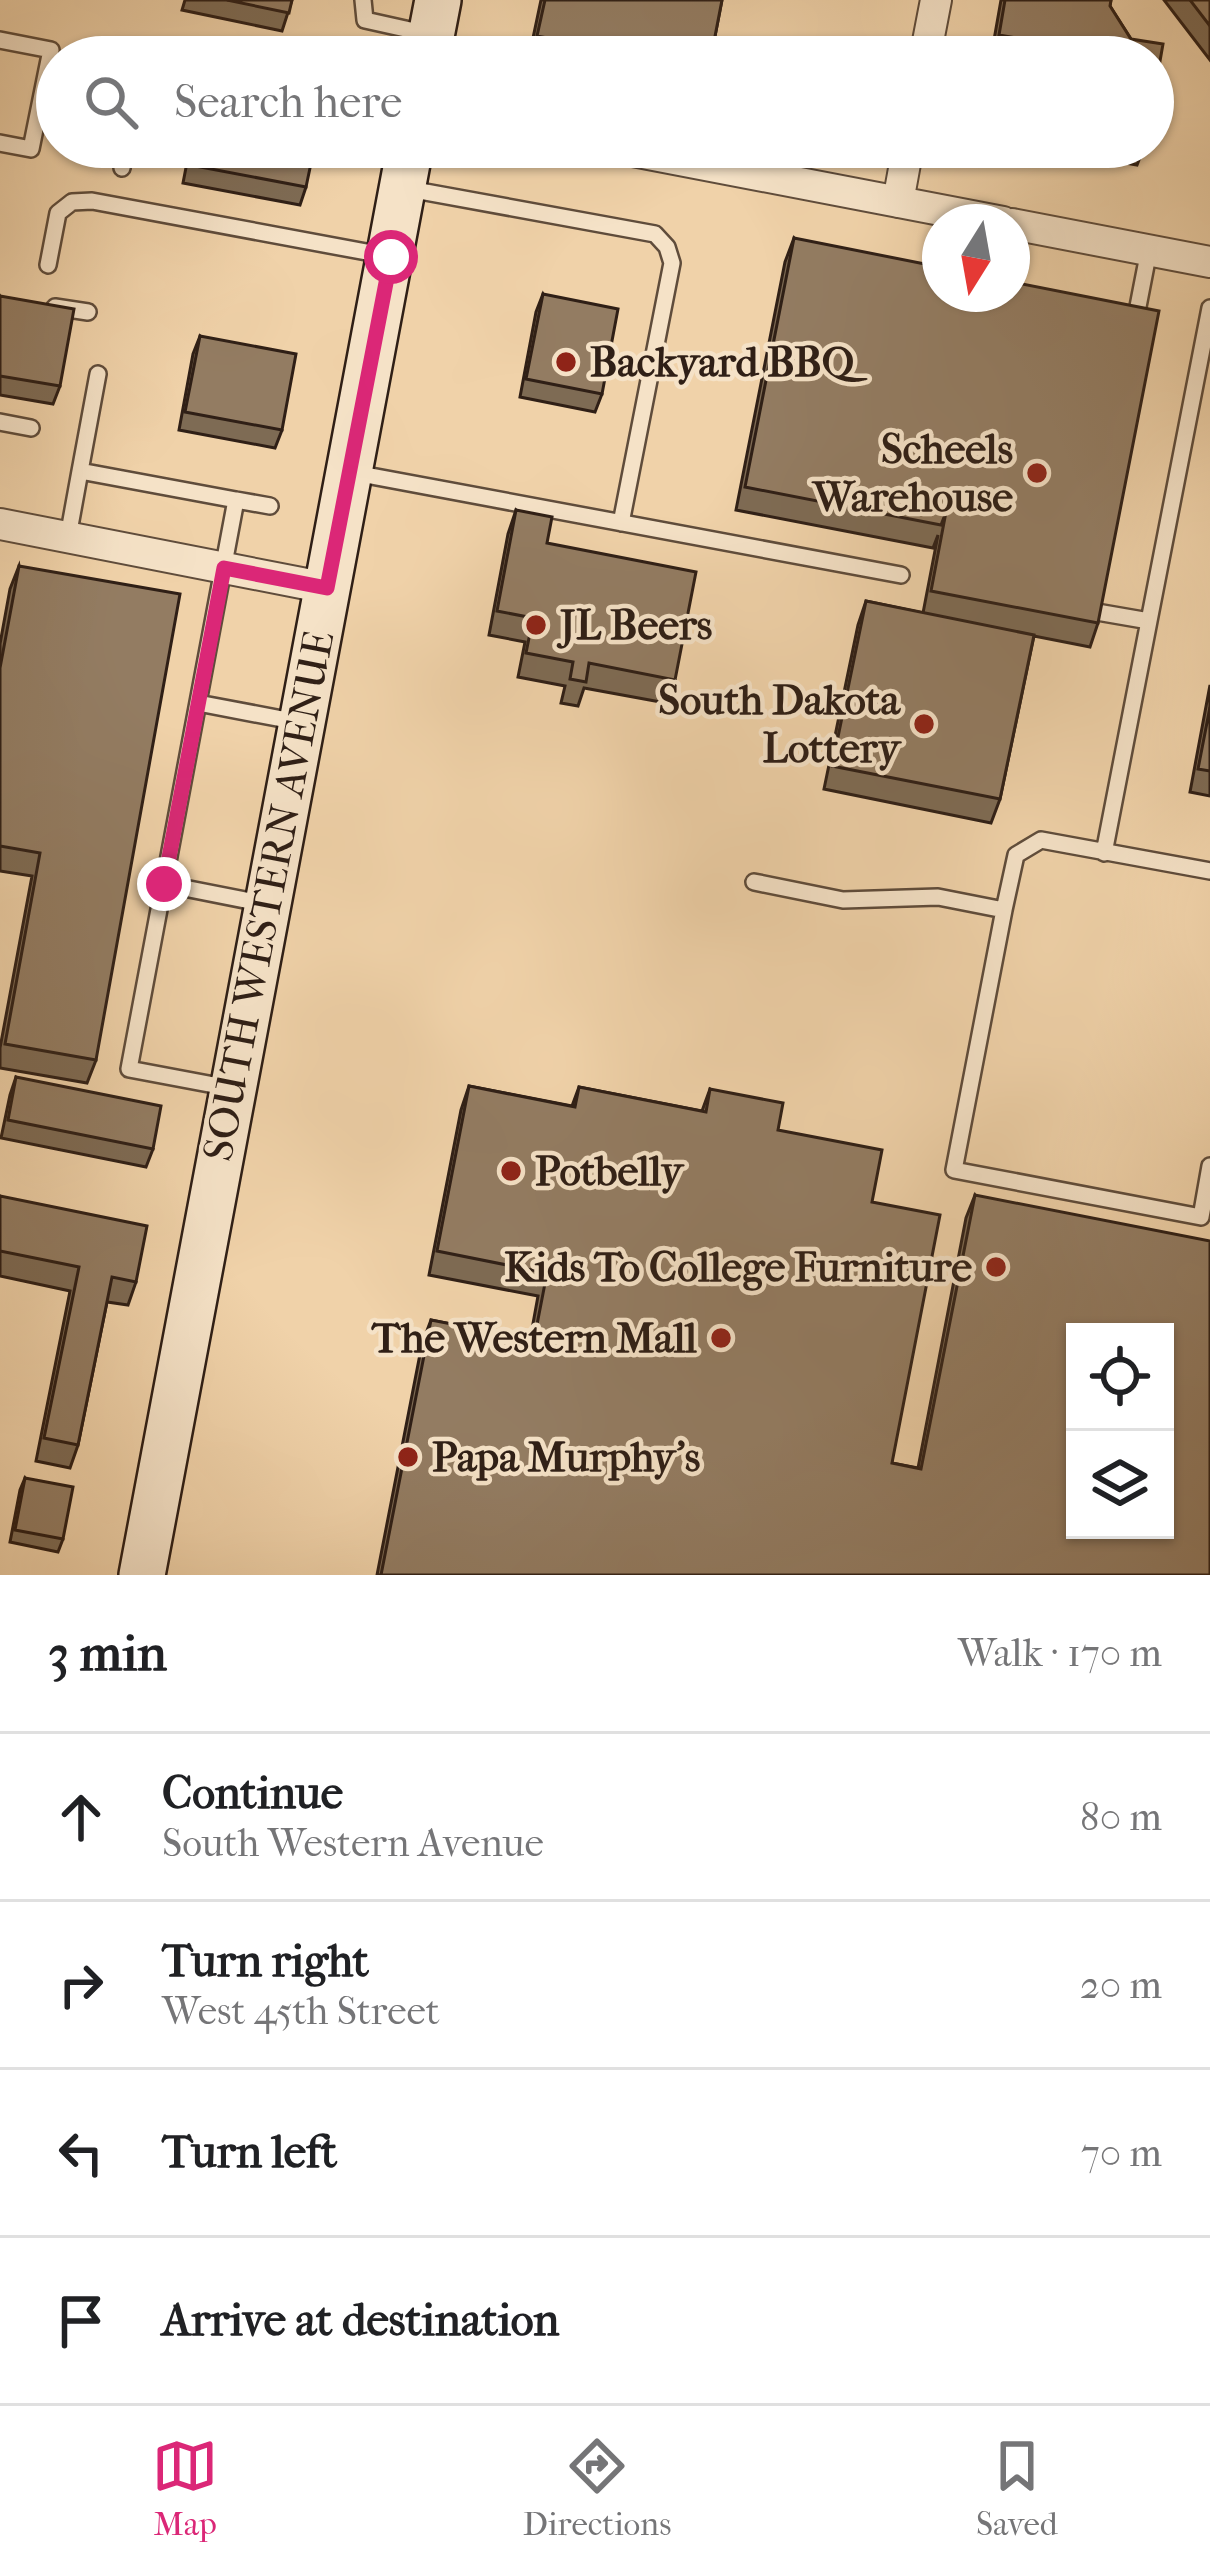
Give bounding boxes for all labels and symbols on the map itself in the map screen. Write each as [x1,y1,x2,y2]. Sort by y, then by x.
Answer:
north arrow [922,204,1030,312]
route start [364,230,418,284]
place label: Backyard BBQ [590,338,868,387]
marker: Backyard BBQ [553,349,579,375]
place label: Scheels Warehouse [811,425,1013,522]
marker: Scheels Warehouse [1024,460,1050,486]
place label: JL Beers [556,601,712,650]
marker: JL Beers [523,612,549,638]
street label: SOUTH WESTERN AVENUE [194,627,344,1165]
place label: South Dakota Lottery [658,676,903,773]
marker: South Dakota Lottery [911,711,937,737]
route end [137,857,191,911]
place label: Potbelly [535,1147,685,1196]
marker: Potbelly [498,1158,524,1184]
place label: Kids To College Furniture [504,1243,972,1292]
marker: Kids To College Furniture [983,1254,1009,1280]
place label: The Western Mall [371,1314,697,1363]
marker: The Western Mall [708,1325,734,1351]
place label: Papa Murphy's [432,1433,700,1482]
marker: Papa Murphy's [395,1444,421,1470]

